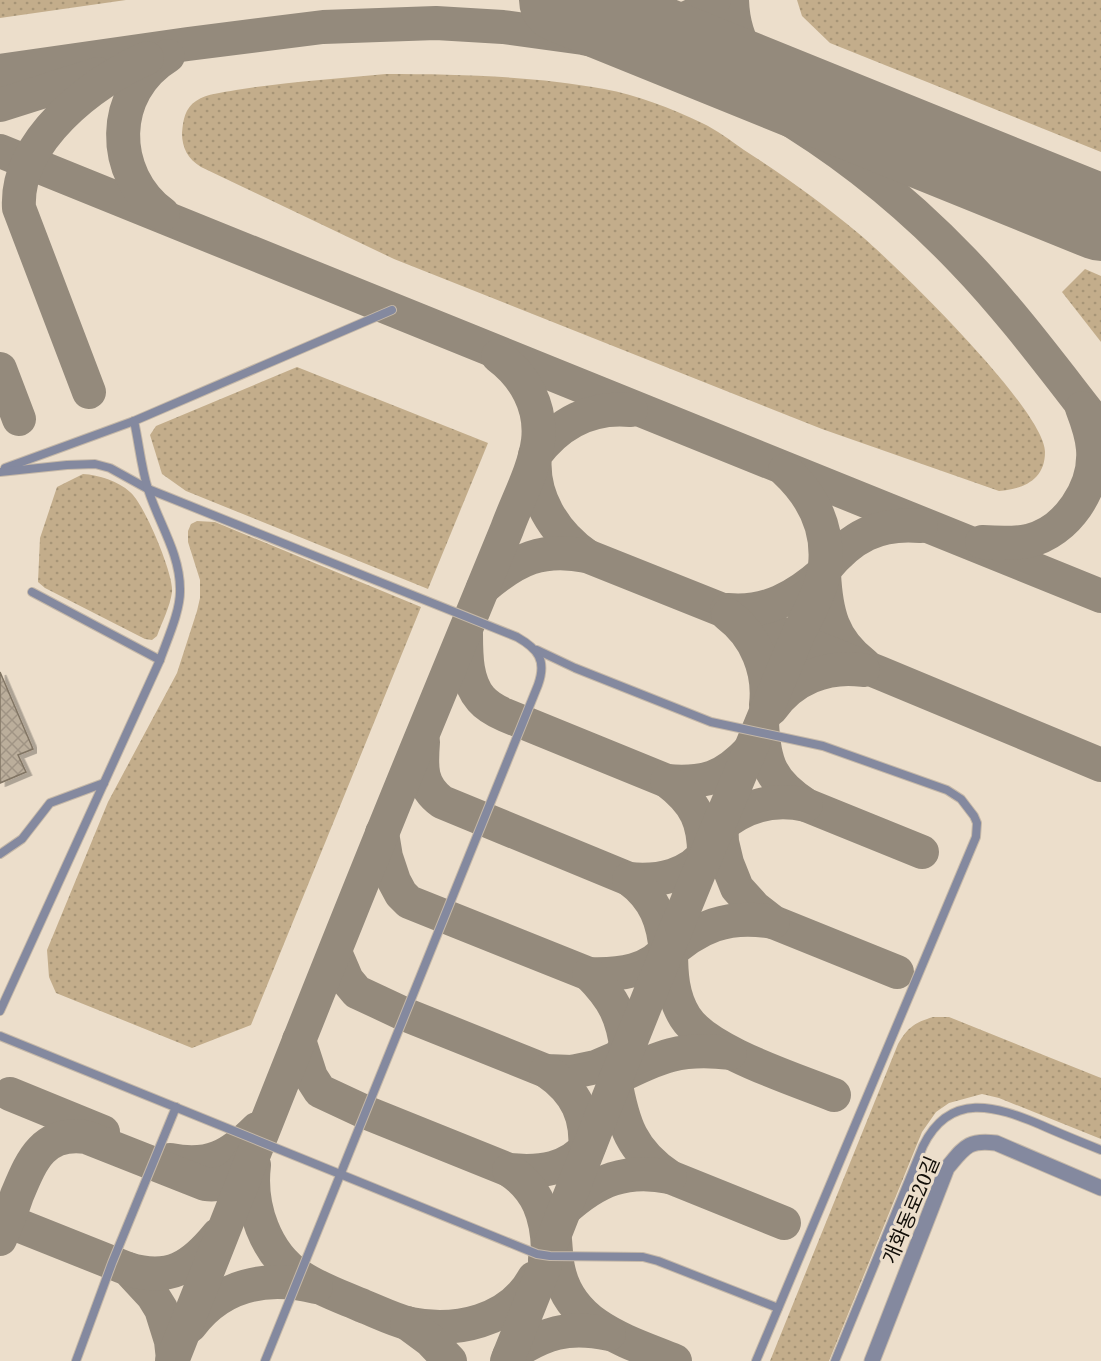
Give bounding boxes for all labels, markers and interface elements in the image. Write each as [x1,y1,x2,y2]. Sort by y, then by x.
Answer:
street label: 개화동로20길 [876,1152,945,1268]

